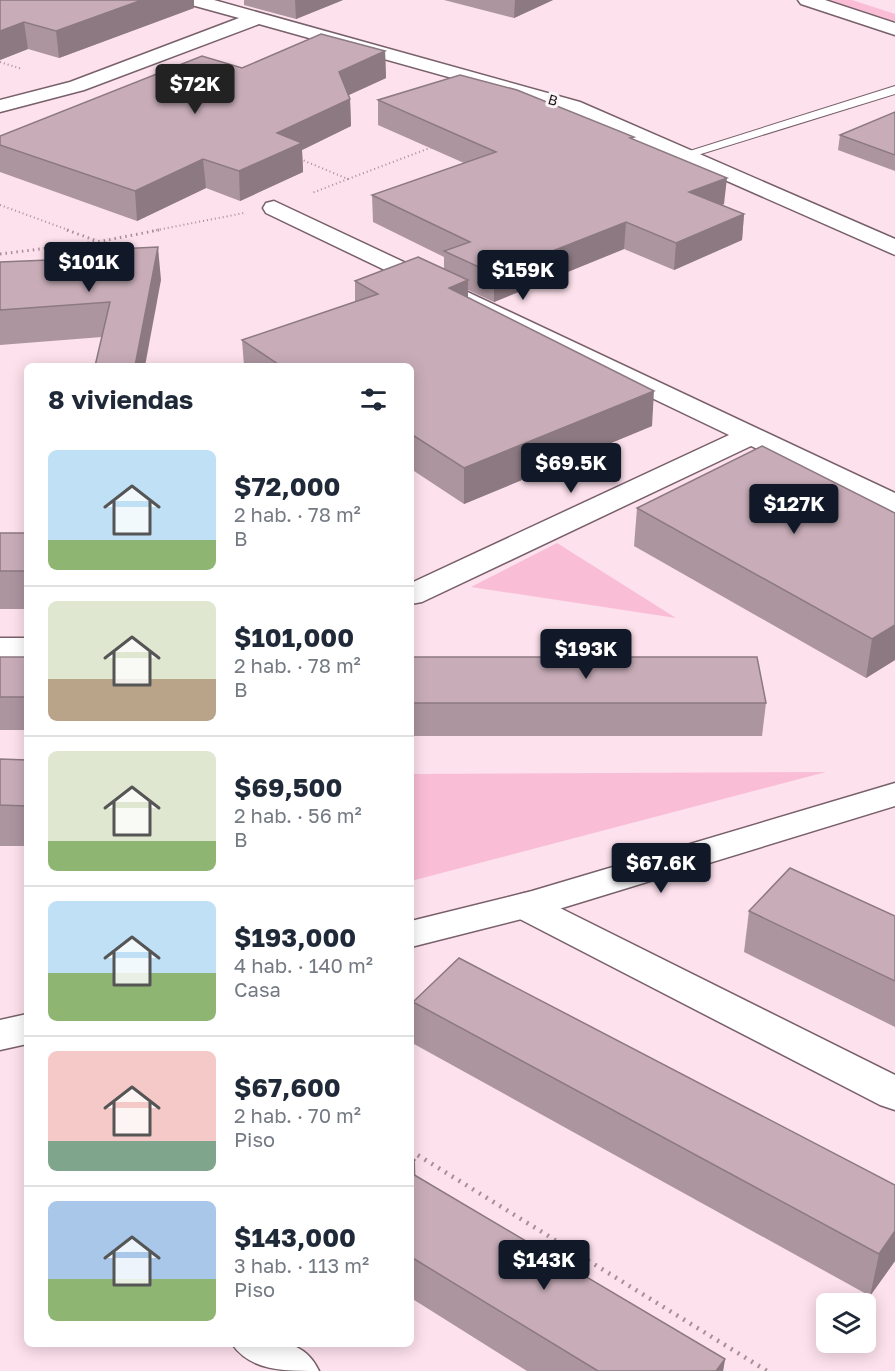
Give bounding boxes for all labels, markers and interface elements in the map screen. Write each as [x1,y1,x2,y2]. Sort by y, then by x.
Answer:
pin: $72K [159,64,231,115]
text: $72K [170,71,221,95]
street label: B [546,90,560,109]
pin: $101K [47,242,131,293]
text: $101K [58,249,120,273]
pin: $159K [481,250,565,301]
text: $159K [491,257,555,281]
icon: filters [357,383,390,416]
text: 8 viviendas [48,384,193,415]
pin: $69.5K [522,443,620,494]
text: $69.5K [535,450,607,474]
text: $72,000 [234,471,340,502]
icon: home [96,474,168,546]
pin: $127K [752,484,836,535]
text: $127K [763,491,825,515]
text: 2 hab. · 78 m² [234,502,361,526]
text: B [234,526,247,550]
text: $101,000 [234,622,354,653]
icon: home [96,625,168,697]
pin: $193K [544,629,628,680]
text: $193K [554,636,618,660]
text: 2 hab. · 78 m² [234,653,361,677]
text: B [234,677,247,701]
text: $69,500 [234,772,342,803]
icon: home [96,775,168,847]
text: 2 hab. · 56 m² [234,803,362,827]
text: B [234,827,247,851]
pin: $67.6K [612,843,710,894]
text: $67.6K [626,850,696,874]
text: $193,000 [234,922,356,953]
icon: home [96,925,168,997]
text: 4 hab. · 140 m² [234,953,373,977]
text: Casa [234,977,281,1001]
text: $67,600 [234,1072,341,1103]
icon: home [96,1075,168,1147]
text: 2 hab. · 70 m² [234,1103,361,1127]
text: Piso [234,1127,275,1151]
text: $143,000 [234,1222,356,1253]
icon: home [96,1225,168,1297]
pin: $143K [502,1240,586,1291]
text: $143K [513,1247,575,1271]
text: 3 hab. · 113 m² [234,1253,369,1277]
text: Piso [234,1277,275,1301]
map controls [816,1293,876,1353]
button: layers [816,1293,876,1353]

